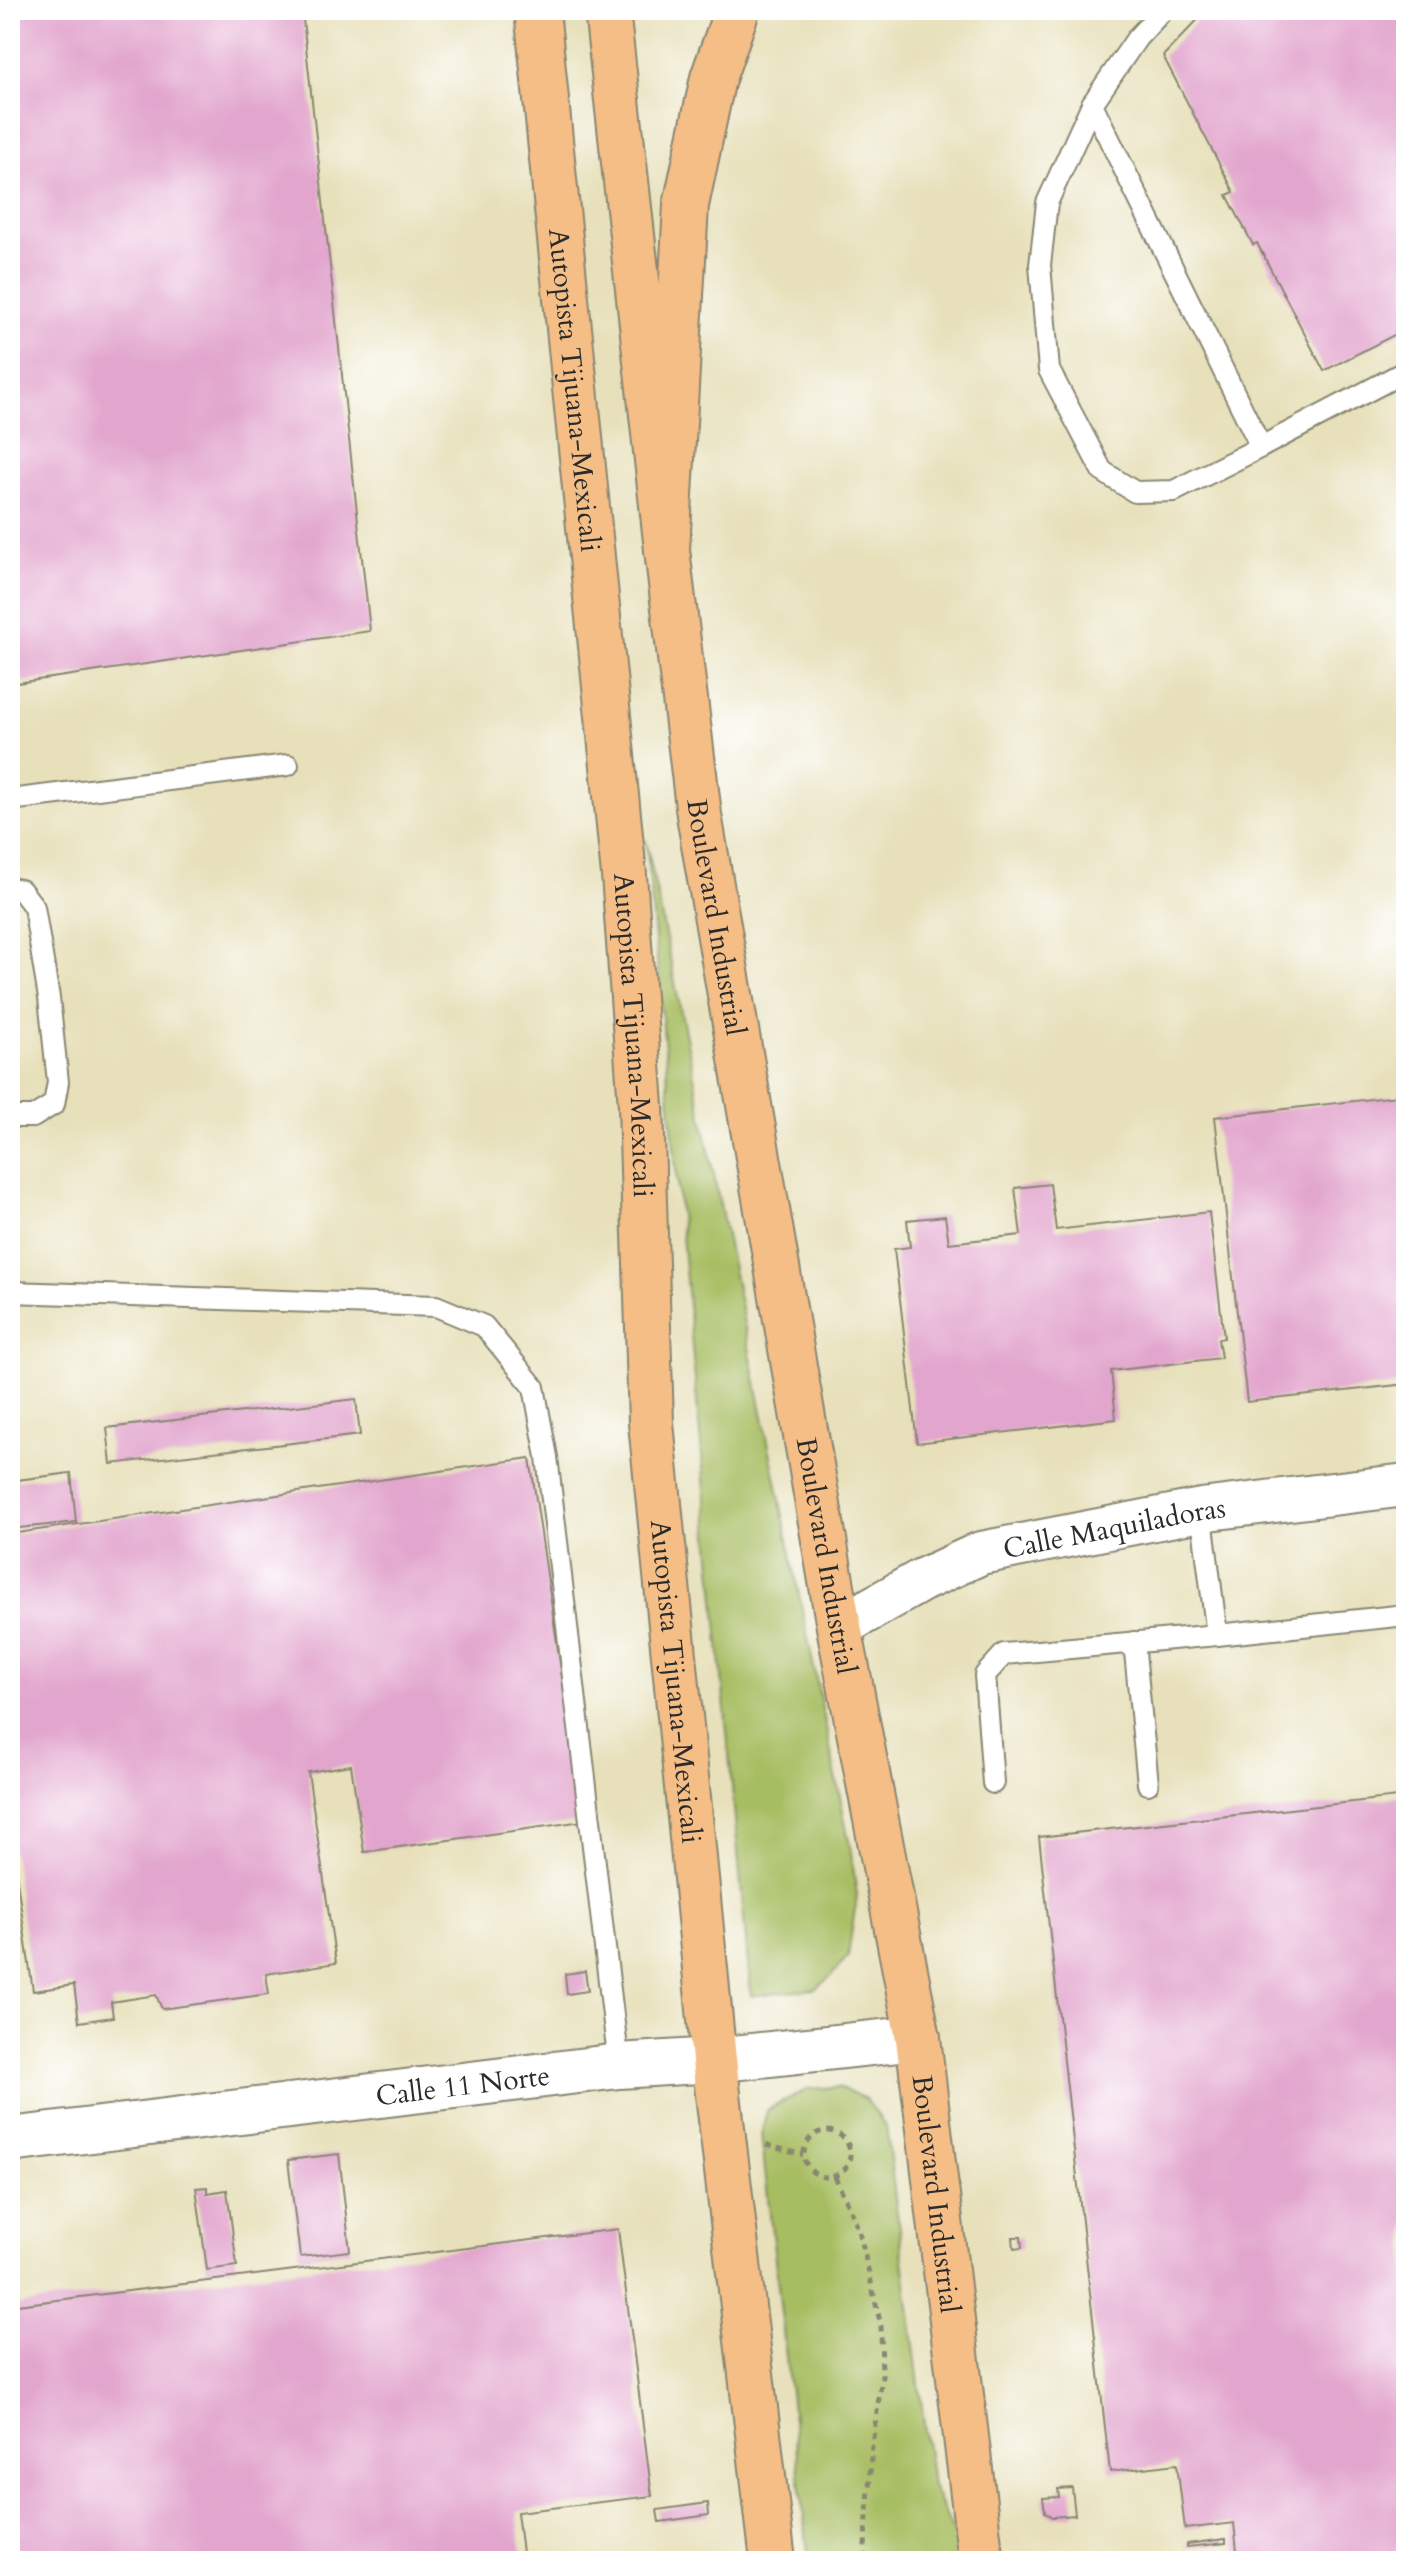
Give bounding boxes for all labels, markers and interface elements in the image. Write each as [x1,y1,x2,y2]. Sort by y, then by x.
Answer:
street label: Autopista Tijuana-Mexicali [539,227,609,554]
street label: Boulevard Industrial [677,797,755,1039]
street label: Autopista Tijuana-Mexicali [604,872,662,1198]
street label: Boulevard Industrial [787,1435,866,1677]
street label: Calle Maquiladoras [1000,1489,1228,1568]
street label: Autopista Tijuana-Mexicali [641,1518,710,1845]
street label: Calle 11 Norte [374,2057,552,2115]
street label: Boulevard Industrial [903,2073,969,2315]

